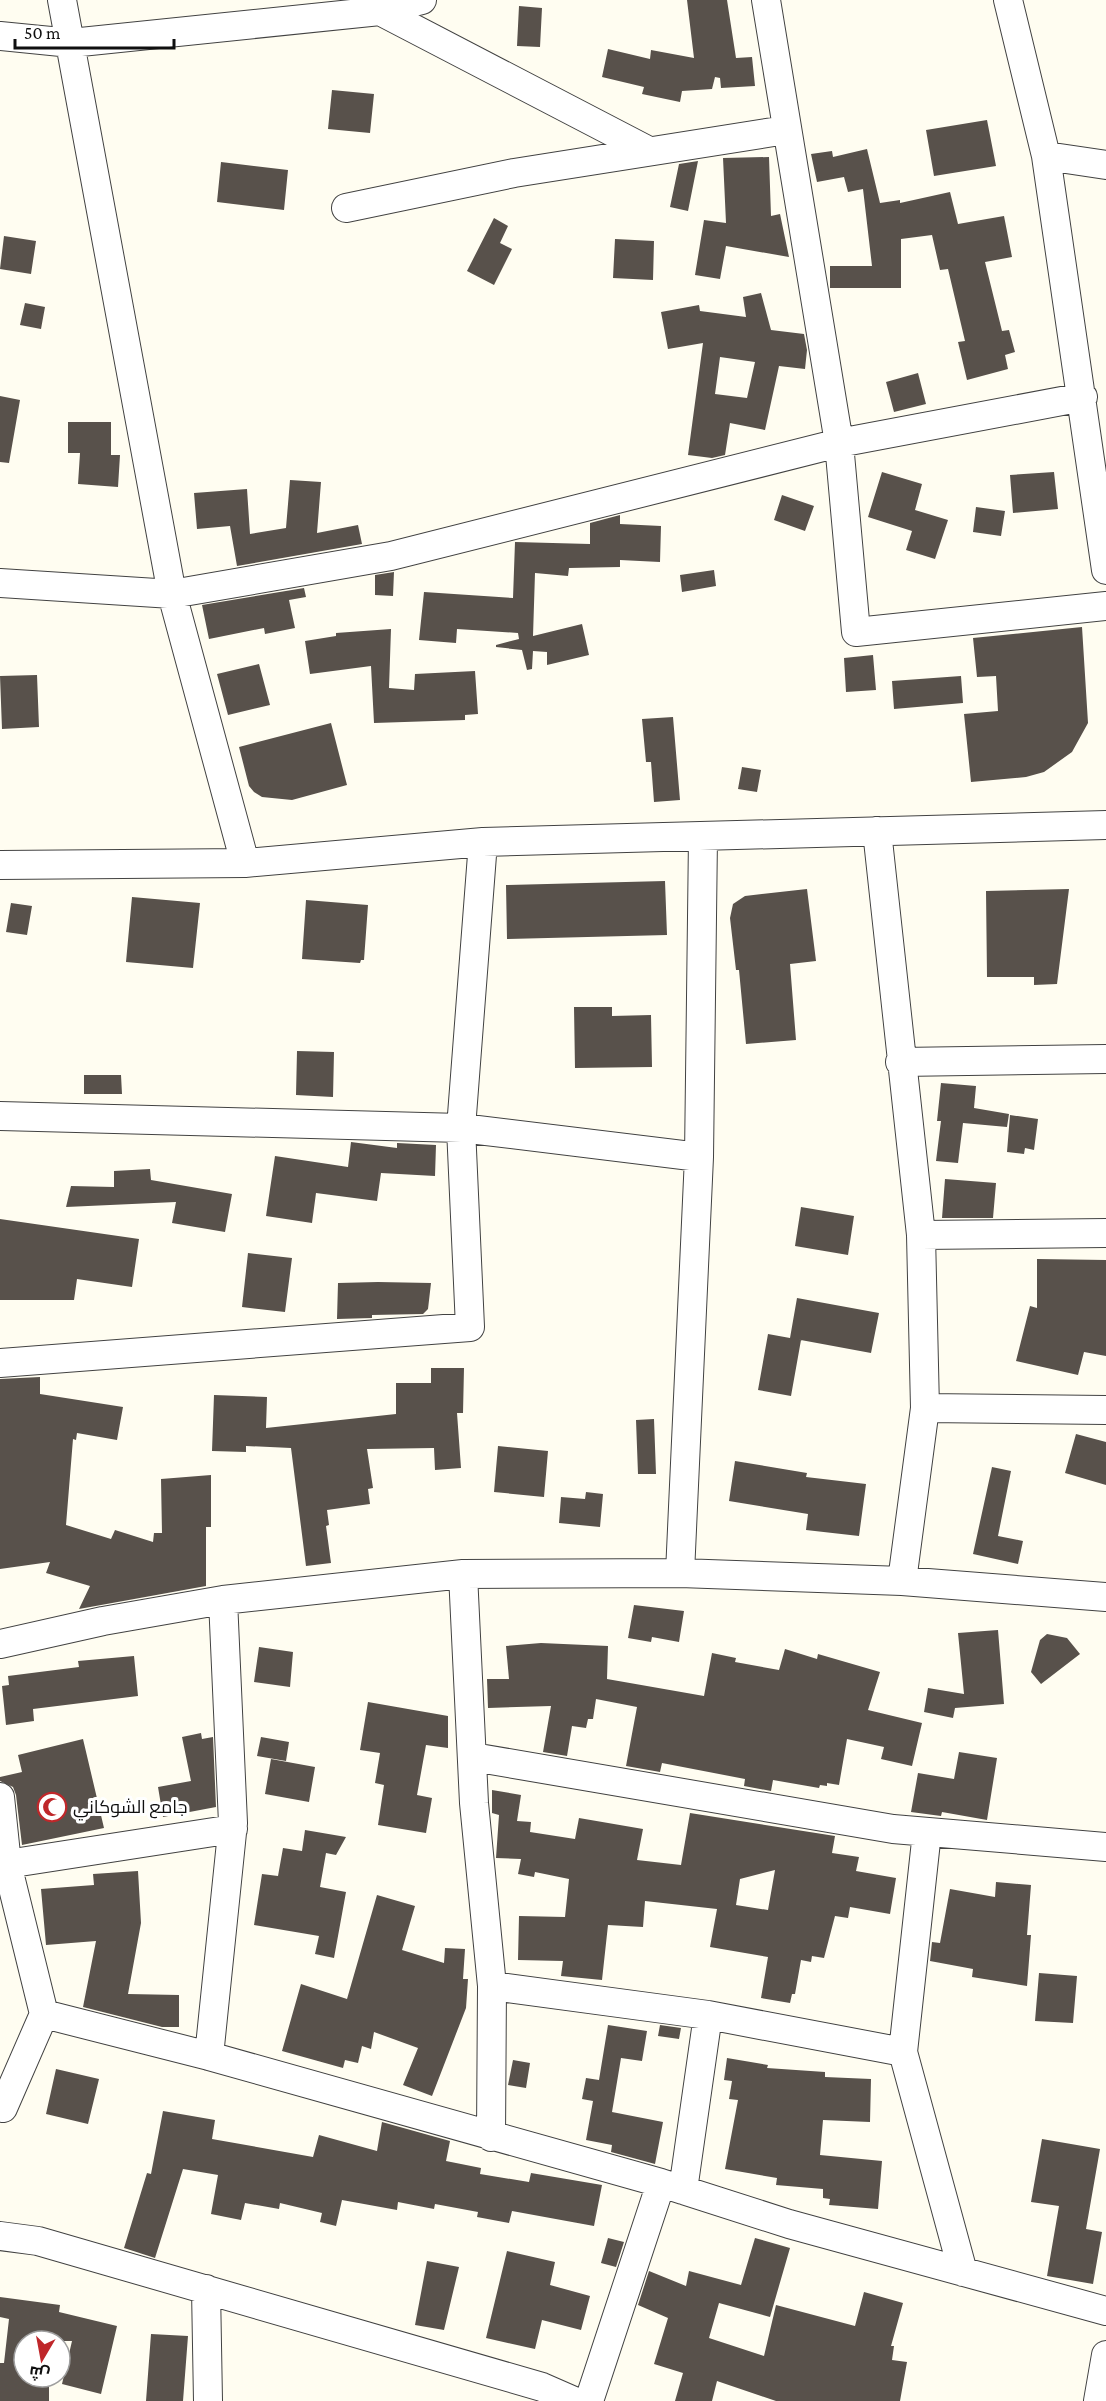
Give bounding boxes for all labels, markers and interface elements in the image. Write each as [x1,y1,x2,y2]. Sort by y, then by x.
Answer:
scale bar [15,12,174,50]
text: 50 m [24,23,61,43]
mosque icon: جامع الشوكاني [36,1791,68,1823]
place label: جامع الشوكاني [73,1797,188,1821]
north arrow [12,2329,72,2389]
text: ش [28,2362,51,2383]

